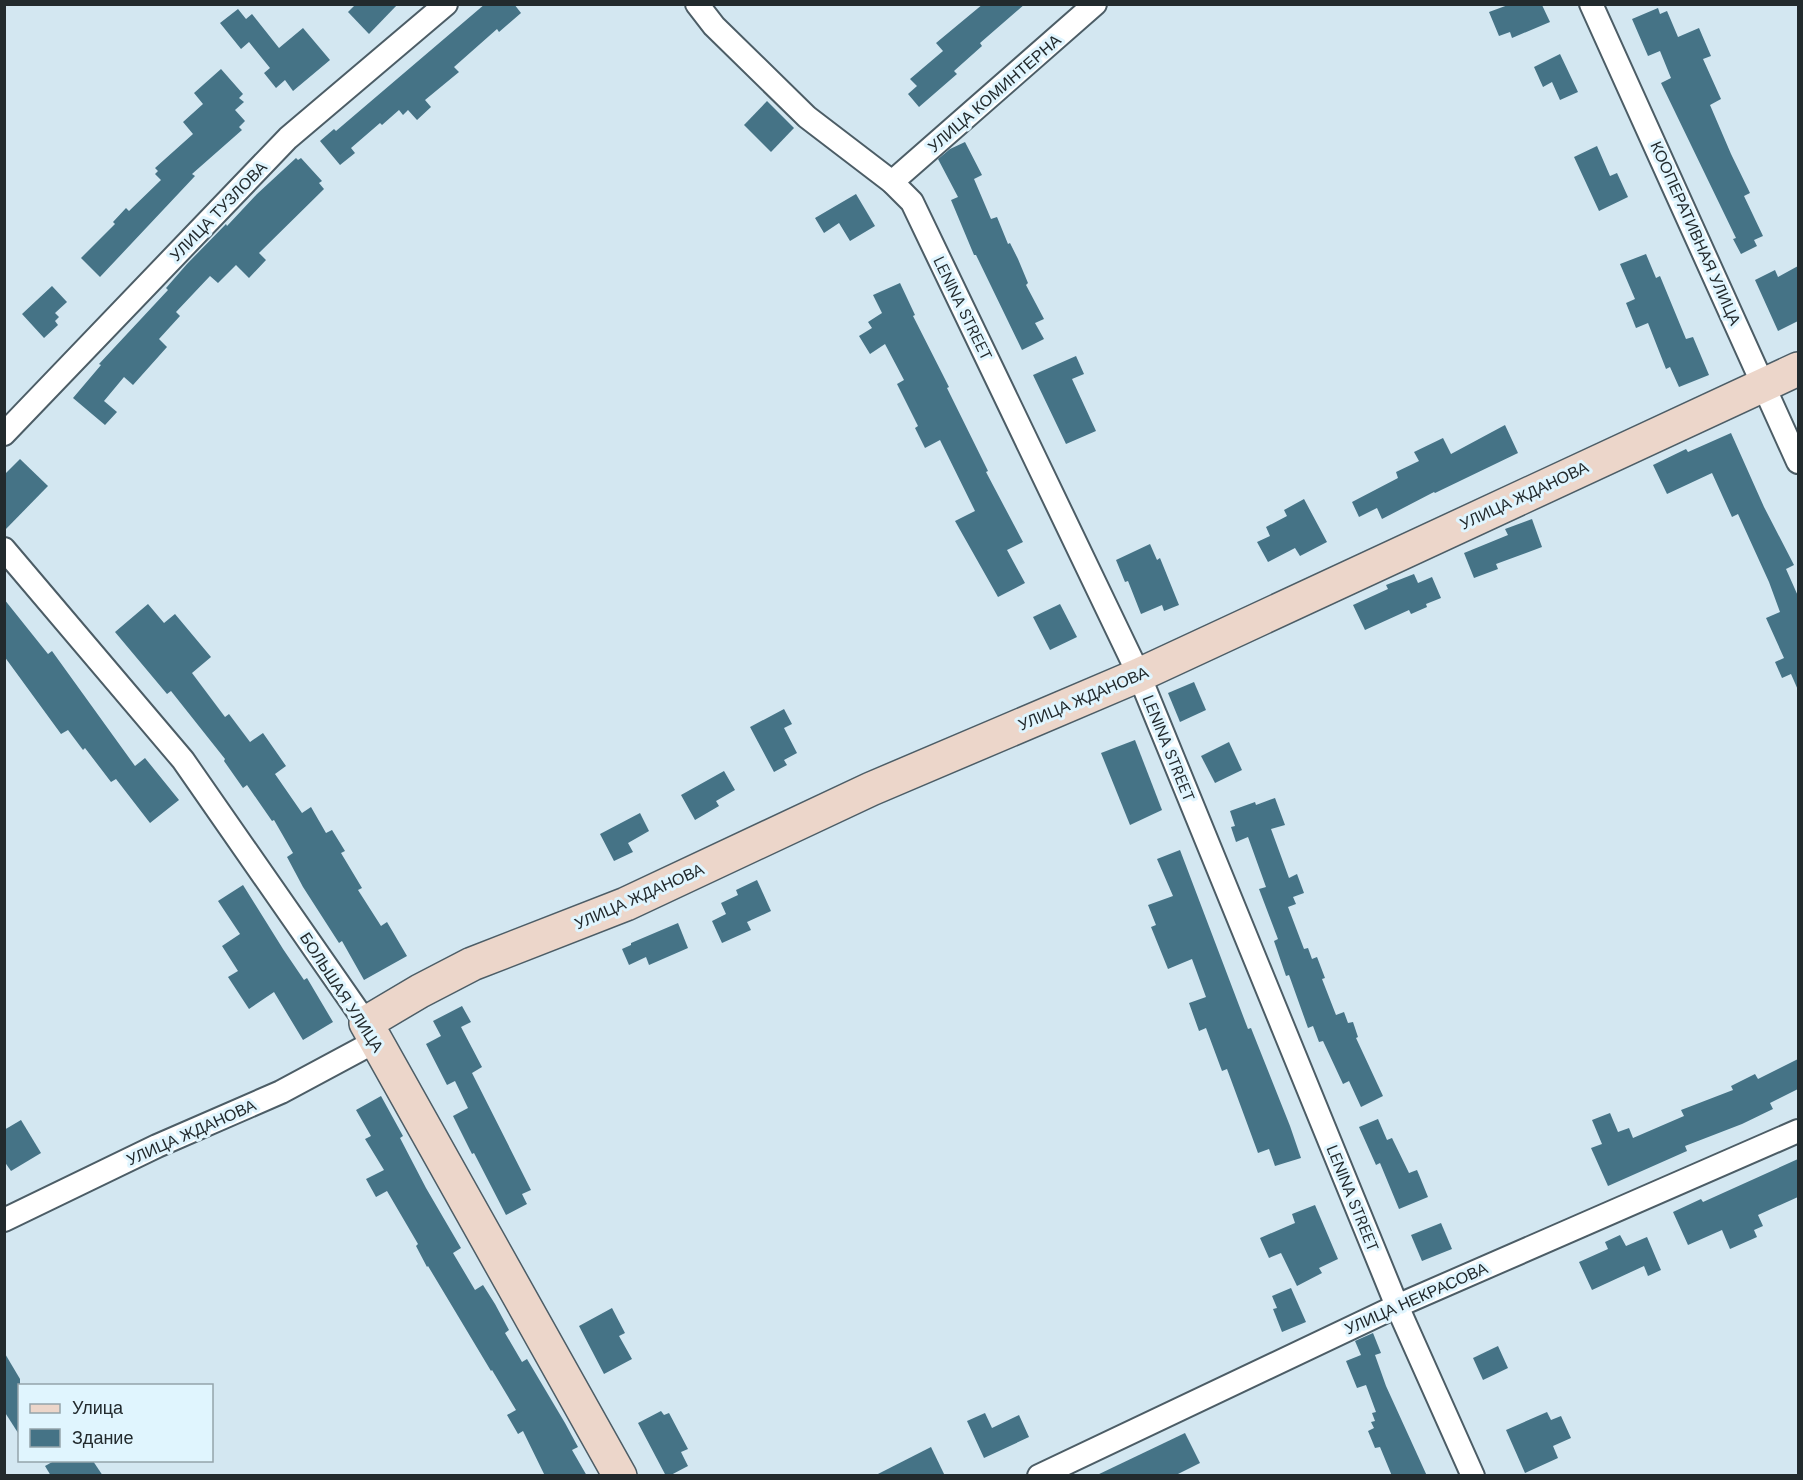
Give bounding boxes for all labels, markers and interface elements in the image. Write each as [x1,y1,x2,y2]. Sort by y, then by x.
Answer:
street label: УЛИЦА КОМИНТЕРНА [923,30,1066,157]
street label: КООПЕРАТИВНАЯ УЛИЦА [1645,138,1746,329]
street label: УЛИЦА ТУЗЛОВА [165,157,272,266]
street label: LENINA STREET [928,253,997,364]
street label: УЛИЦА ЖДАНОВА [1457,456,1592,534]
street label: УЛИЦА ЖДАНОВА [1015,661,1152,735]
street label: LENINA STREET [1138,692,1199,804]
street label: УЛИЦА ЖДАНОВА [571,858,707,934]
street label: БОЛЬШАЯ УЛИЦА [295,928,388,1056]
street label: УЛИЦА ЖДАНОВА [123,1094,259,1170]
street label: LENINA STREET [1322,1142,1383,1254]
street label: УЛИЦА НЕКРАСОВА [1341,1257,1491,1339]
legend [18,1384,213,1462]
text: Улица [72,1396,124,1420]
text: Здание [72,1426,133,1450]

